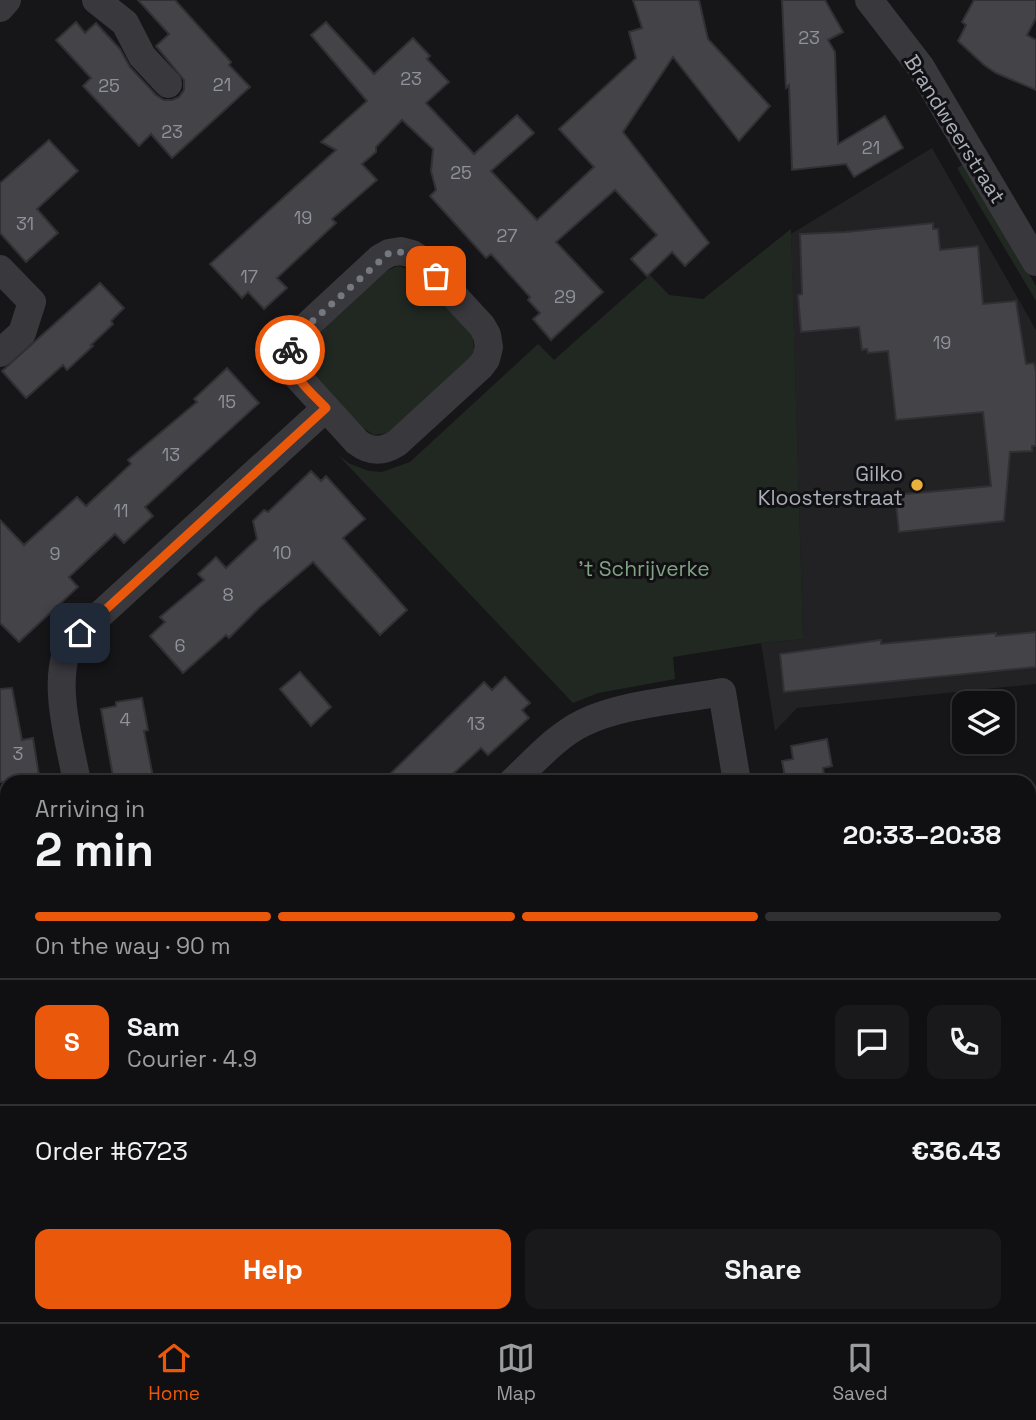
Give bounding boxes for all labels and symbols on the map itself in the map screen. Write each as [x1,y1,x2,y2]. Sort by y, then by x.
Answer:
house number: 23 [798,26,820,49]
street label: Brandweerstraat [898,50,1012,208]
house number: 23 [400,67,422,90]
house number: 21 [213,73,231,96]
house number: 25 [98,74,120,97]
house number: 23 [161,120,183,143]
house number: 21 [862,136,880,159]
house number: 25 [450,161,472,184]
house number: 19 [294,206,312,229]
house number: 31 [16,212,34,235]
house number: 27 [497,224,517,247]
pin [406,246,466,306]
house number: 17 [240,265,258,288]
house number: 29 [554,285,576,308]
courier [255,315,325,385]
house number: 19 [933,331,951,354]
house number: 15 [218,390,236,413]
house number: 13 [162,443,180,466]
place label: Gilko Kloosterstraat [758,460,903,511]
marker: Gilko Kloosterstraat [909,477,925,493]
house number: 11 [113,499,129,522]
house number: 10 [272,541,292,564]
house number: 9 [49,542,61,565]
park label: 't Schrijverke [578,555,710,582]
house number: 8 [222,583,234,606]
pin [50,603,110,663]
house number: 6 [174,634,186,657]
house number: 4 [119,708,131,731]
house number: 13 [467,712,485,735]
house number: 3 [13,742,23,765]

